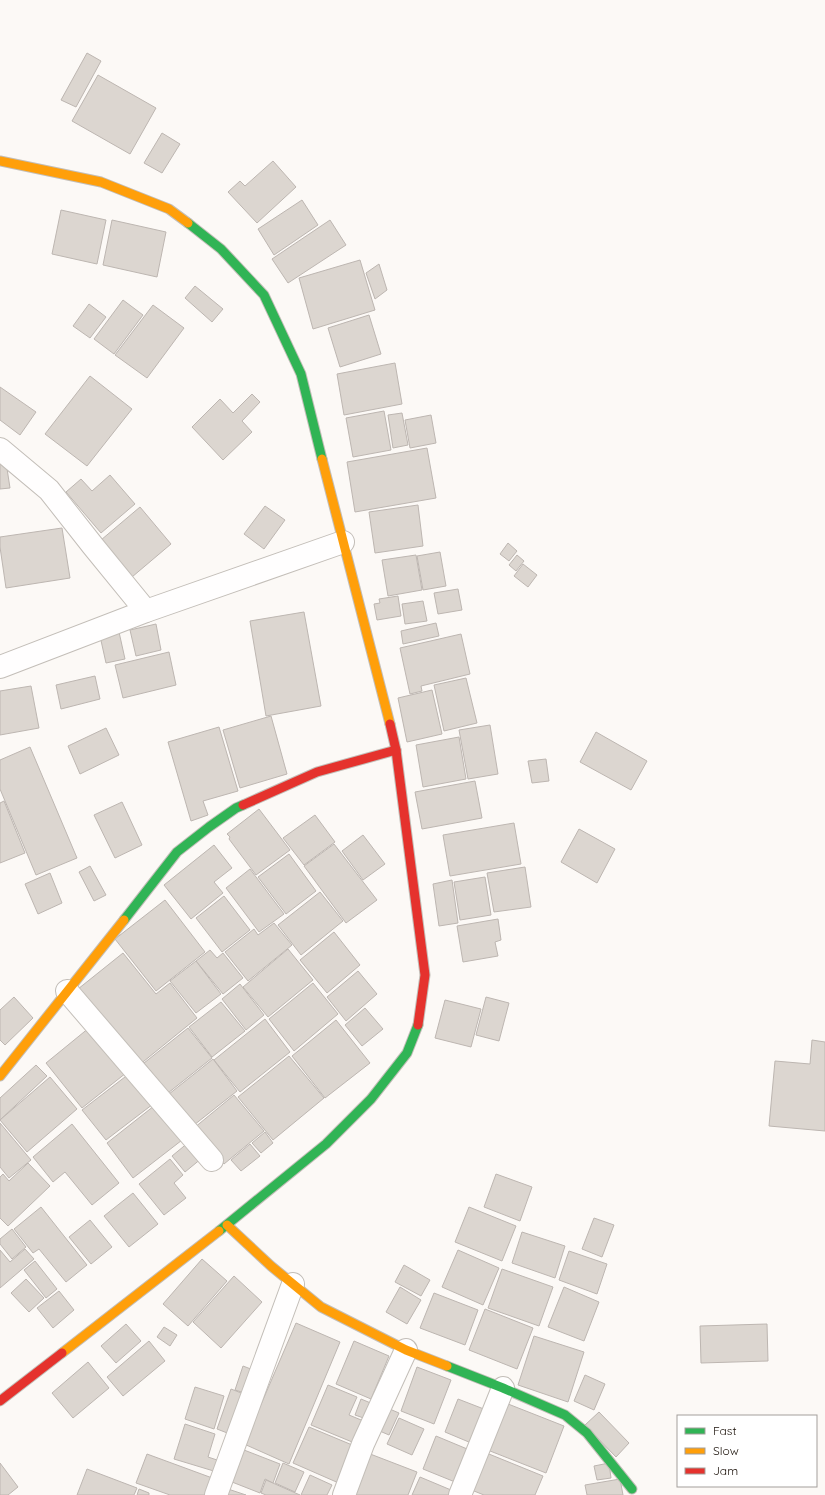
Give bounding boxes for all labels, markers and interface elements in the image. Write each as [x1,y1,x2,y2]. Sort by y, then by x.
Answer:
legend [677,1415,817,1487]
text: Fast [713,1423,737,1438]
text: Slow [713,1443,739,1458]
text: Jam [713,1463,738,1478]

